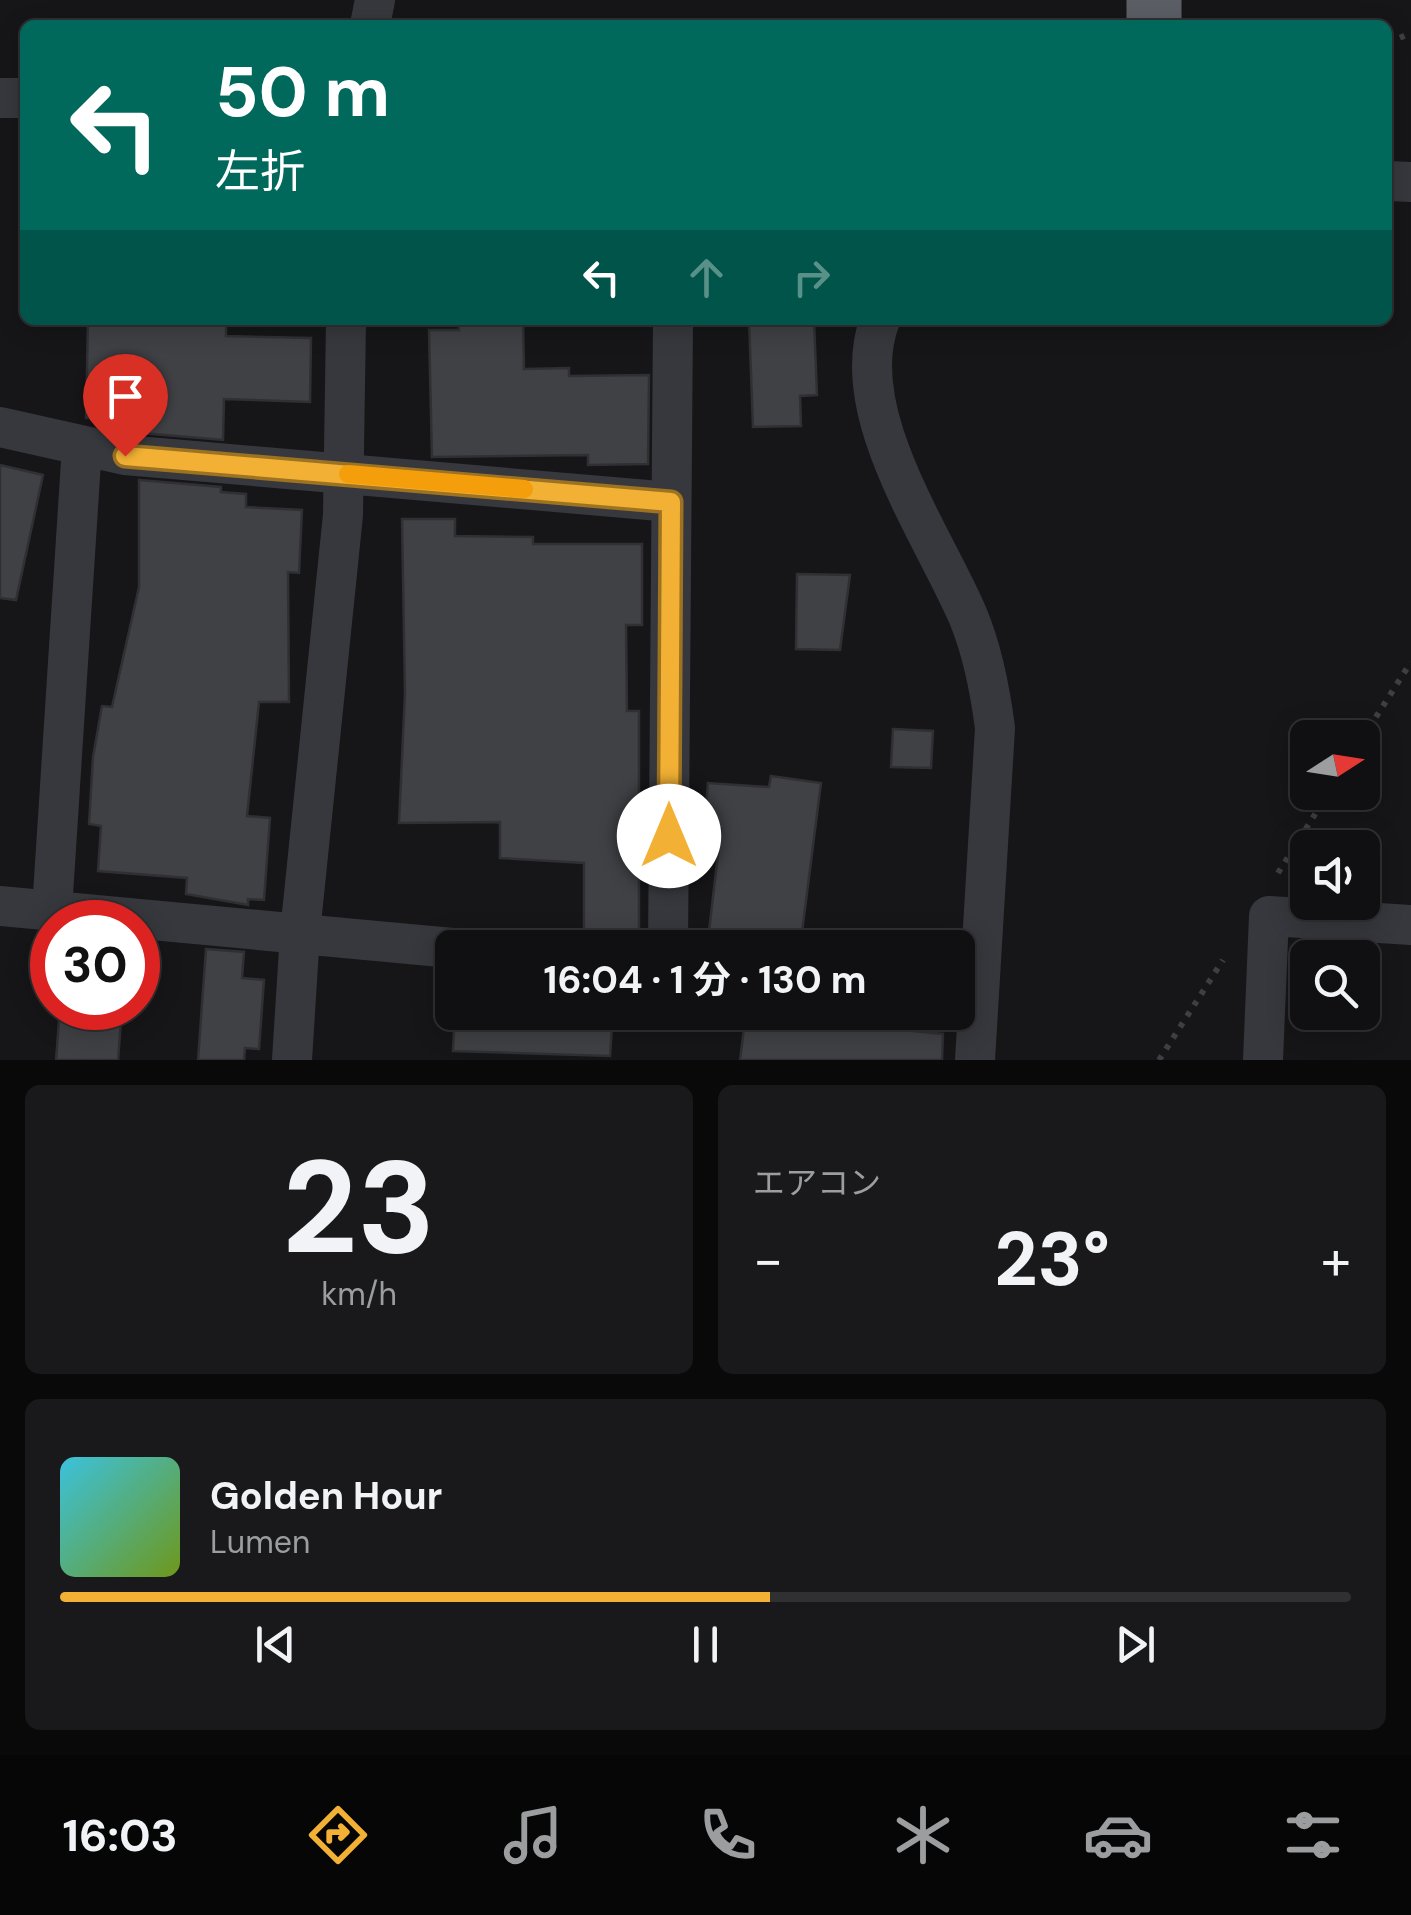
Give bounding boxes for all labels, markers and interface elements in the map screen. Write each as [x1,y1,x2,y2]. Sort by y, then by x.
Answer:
text: 50 m [215,47,390,138]
icon: left [50,60,180,190]
text: 左折 [215,142,305,201]
icon: left [574,250,629,305]
icon: ahead [679,250,734,305]
icon: right [784,250,839,305]
pin [83,354,168,457]
icon: arrive [98,369,153,424]
north arrow [1290,720,1380,810]
map controls [1290,720,1380,1030]
position arrow [617,784,721,888]
button: sound [1290,830,1380,920]
speed limit sign: 30 [30,900,160,1030]
button: search [1290,940,1380,1030]
text: 16:04 · 1 分 · 130 m [544,955,866,1005]
text: 23 [282,1123,436,1292]
text: エアコン [753,1162,881,1204]
text: 23° [994,1211,1110,1308]
text: − [753,1224,783,1296]
text: + [1321,1224,1351,1296]
text: km/h [321,1273,397,1315]
text: Golden Hour [210,1471,442,1521]
text: Lumen [210,1521,310,1563]
icon: previous [248,1617,303,1672]
icon: pause [678,1617,733,1672]
icon: next [1108,1617,1163,1672]
icon: directions [303,1800,373,1870]
icon: music [498,1800,568,1870]
icon: phone [693,1800,763,1870]
icon: climate [888,1800,958,1870]
icon: car [1083,1800,1153,1870]
icon: filters [1278,1800,1348,1870]
text: 16:03 [63,1806,178,1865]

